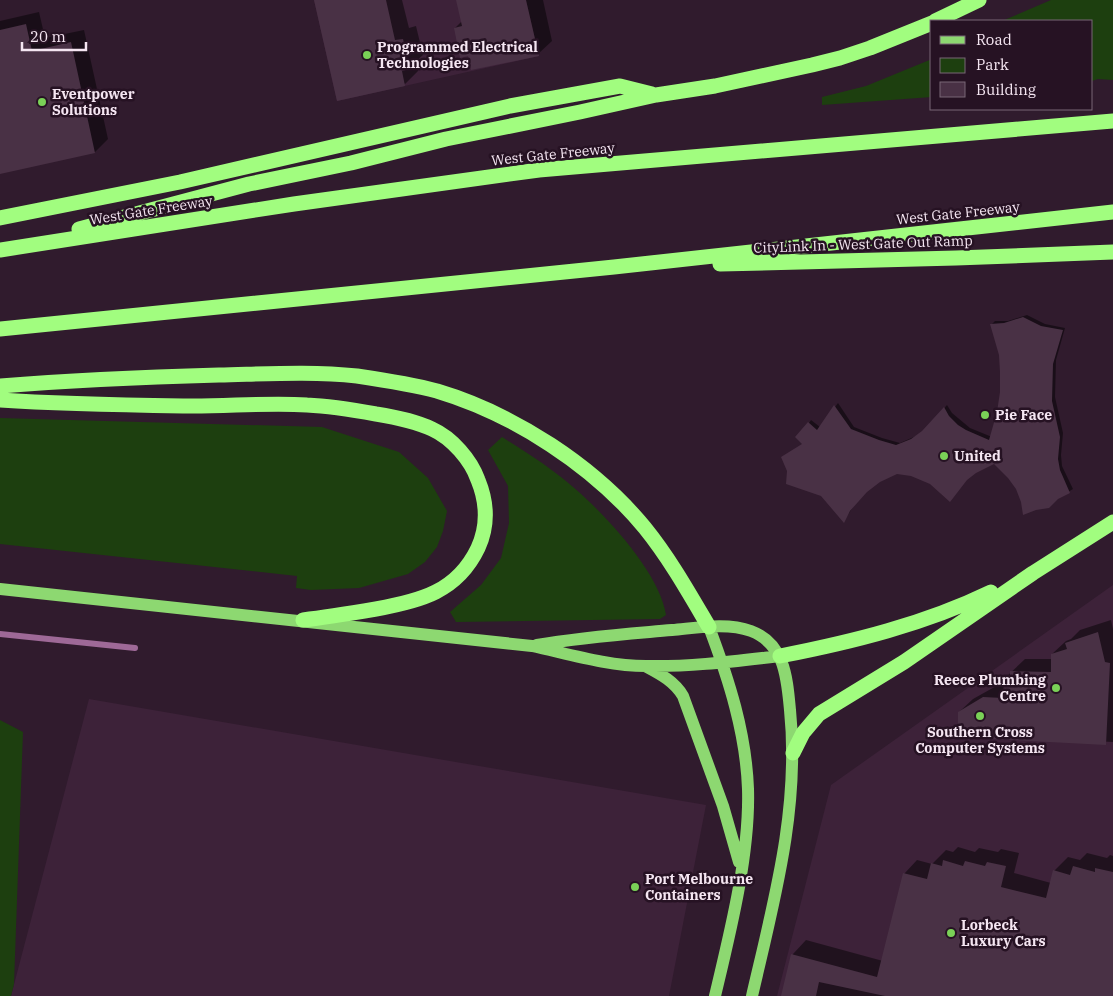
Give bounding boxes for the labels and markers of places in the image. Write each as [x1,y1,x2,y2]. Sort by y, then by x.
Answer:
place label: Programmed Electrical Technologies [377,38,538,72]
marker: Programmed Electrical Technologies [361,49,373,61]
place label: Eventpower Solutions [52,85,135,119]
marker: Eventpower Solutions [36,96,48,108]
place label: Pie Face [995,406,1052,424]
marker: Pie Face [979,409,991,421]
place label: United [954,447,1001,465]
marker: United [938,450,950,462]
place label: Reece Plumbing Centre [934,671,1047,705]
marker: Reece Plumbing Centre [1050,682,1062,694]
marker: Southern Cross Computer Systems [974,710,986,722]
place label: Southern Cross Computer Systems [915,723,1045,757]
place label: Port Melbourne Containers [645,870,753,904]
marker: Port Melbourne Containers [629,881,641,893]
place label: Lorbeck Luxury Cars [961,916,1046,950]
marker: Lorbeck Luxury Cars [945,927,957,939]

